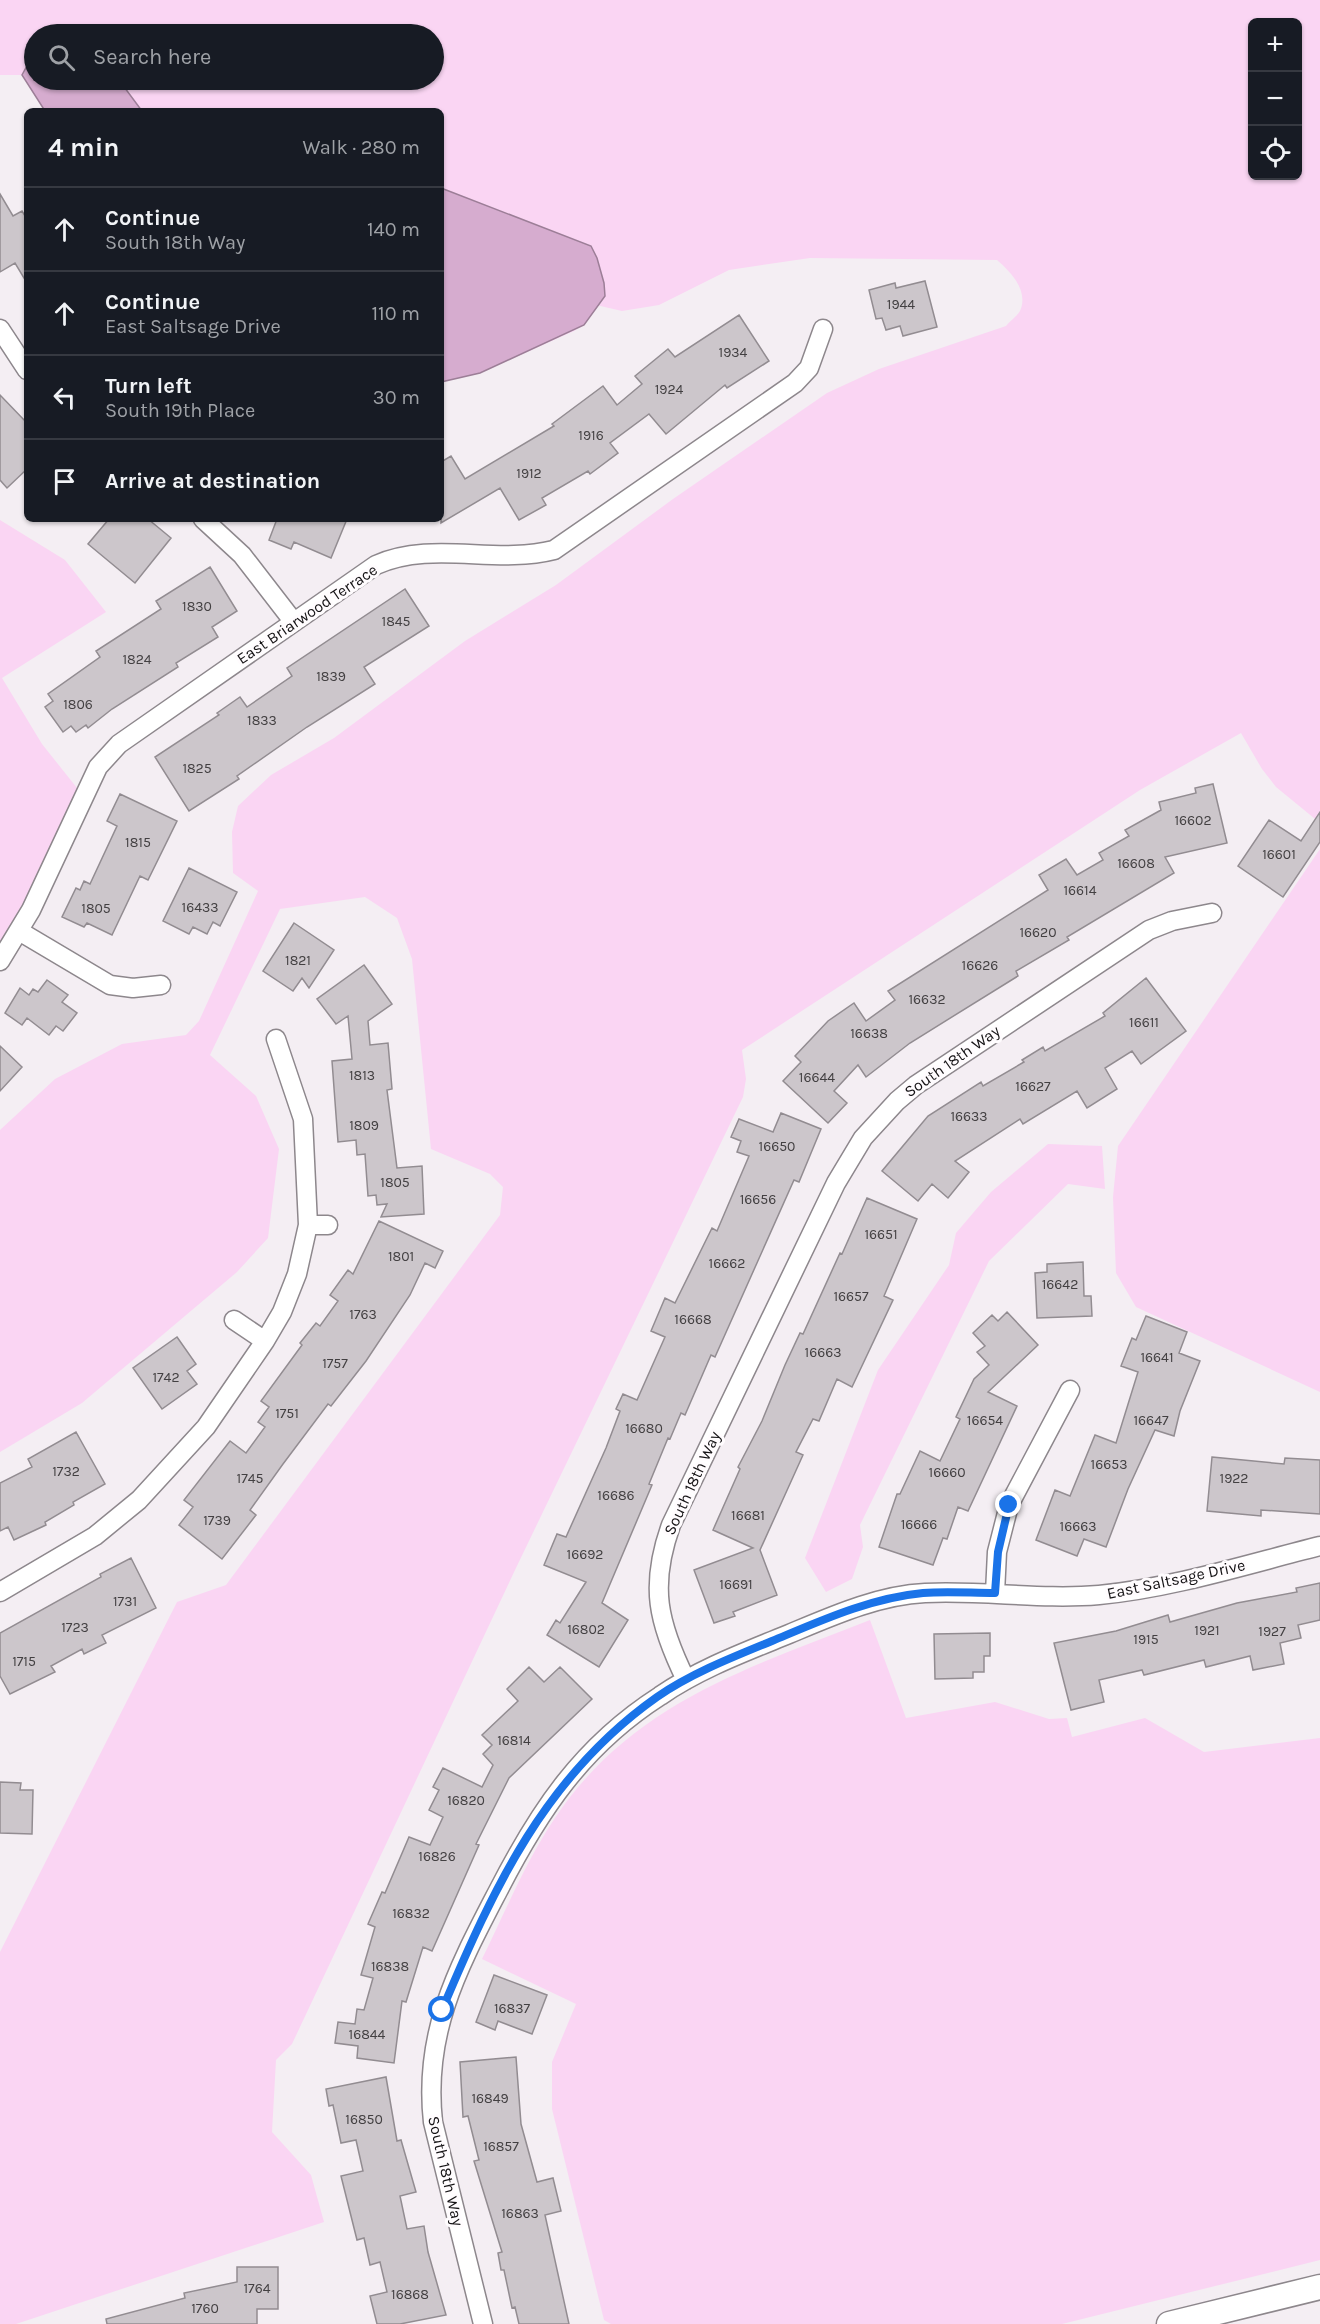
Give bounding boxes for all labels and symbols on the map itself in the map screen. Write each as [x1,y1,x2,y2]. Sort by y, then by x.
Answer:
house number: 1944 [887,296,915,313]
house number: 1934 [719,344,748,361]
house number: 1924 [655,381,684,398]
house number: 1916 [578,427,604,444]
house number: 1912 [516,465,542,482]
street label: East Briarwood Terrace [233,560,381,668]
house number: 1830 [182,598,212,615]
house number: 1845 [382,613,411,630]
house number: 1824 [122,651,152,668]
house number: 1839 [316,668,346,685]
house number: 1806 [63,696,93,713]
house number: 1833 [247,712,277,729]
house number: 1825 [182,760,212,777]
house number: 16602 [1174,812,1212,829]
house number: 1815 [125,834,151,851]
house number: 16601 [1262,846,1296,863]
house number: 16608 [1117,855,1155,872]
house number: 16614 [1063,882,1097,899]
house number: 16433 [182,899,219,916]
house number: 1805 [81,900,111,917]
house number: 16620 [1019,924,1057,941]
house number: 1821 [285,952,311,969]
house number: 16626 [962,957,998,974]
house number: 16632 [908,991,946,1008]
house number: 16611 [1129,1014,1159,1031]
street label: South 18th Way [901,1021,1004,1101]
house number: 16638 [850,1025,888,1042]
house number: 1813 [349,1067,375,1084]
house number: 16644 [799,1069,835,1086]
house number: 16627 [1015,1078,1051,1095]
house number: 16633 [950,1108,988,1125]
house number: 1809 [349,1117,379,1134]
house number: 16650 [759,1138,795,1155]
house number: 1805 [380,1174,410,1191]
house number: 16656 [740,1191,776,1208]
house number: 16651 [864,1226,898,1243]
house number: 1801 [388,1248,414,1265]
house number: 16662 [709,1255,745,1272]
house number: 16642 [1042,1276,1078,1293]
house number: 16657 [833,1288,869,1305]
house number: 1763 [349,1306,377,1323]
house number: 16668 [674,1311,712,1328]
house number: 16663 [805,1344,841,1361]
house number: 16641 [1140,1349,1174,1366]
house number: 1757 [322,1355,348,1372]
house number: 1742 [152,1369,180,1386]
house number: 1751 [275,1405,299,1422]
house number: 16654 [967,1412,1003,1429]
house number: 16647 [1133,1412,1169,1429]
house number: 16680 [625,1420,663,1437]
street label: South 18th Way [660,1428,725,1538]
house number: 16653 [1091,1456,1127,1473]
house number: 1732 [52,1463,80,1480]
house number: 16660 [929,1464,965,1481]
house number: 1745 [237,1470,264,1487]
house number: 1922 [1220,1470,1248,1487]
house number: 16686 [597,1487,635,1504]
route end [995,1491,1021,1517]
house number: 16681 [731,1507,765,1524]
house number: 1739 [203,1512,231,1529]
house number: 16666 [901,1516,937,1533]
house number: 16663 [1060,1518,1096,1535]
house number: 16692 [567,1546,603,1563]
street label: East Saltsage Drive [1105,1555,1247,1603]
house number: 16691 [719,1576,753,1593]
house number: 1731 [113,1593,137,1610]
house number: 1723 [61,1619,89,1636]
house number: 16802 [567,1621,605,1638]
house number: 1921 [1194,1622,1220,1639]
house number: 1927 [1258,1623,1286,1640]
house number: 1915 [1133,1631,1159,1648]
house number: 1715 [12,1653,36,1670]
house number: 16814 [497,1732,531,1749]
house number: 16820 [447,1792,485,1809]
house number: 16826 [418,1848,456,1865]
house number: 16832 [392,1905,430,1922]
house number: 16838 [371,1958,409,1975]
route start [428,1996,454,2022]
house number: 16837 [494,2000,530,2017]
house number: 16844 [349,2026,386,2043]
house number: 16849 [471,2090,509,2107]
house number: 16850 [345,2111,383,2128]
street label: South 18th Way [424,2114,468,2228]
house number: 16857 [483,2138,519,2155]
house number: 16863 [501,2205,539,2222]
house number: 1764 [243,2280,271,2297]
house number: 16868 [391,2286,429,2303]
house number: 1760 [191,2300,219,2317]

